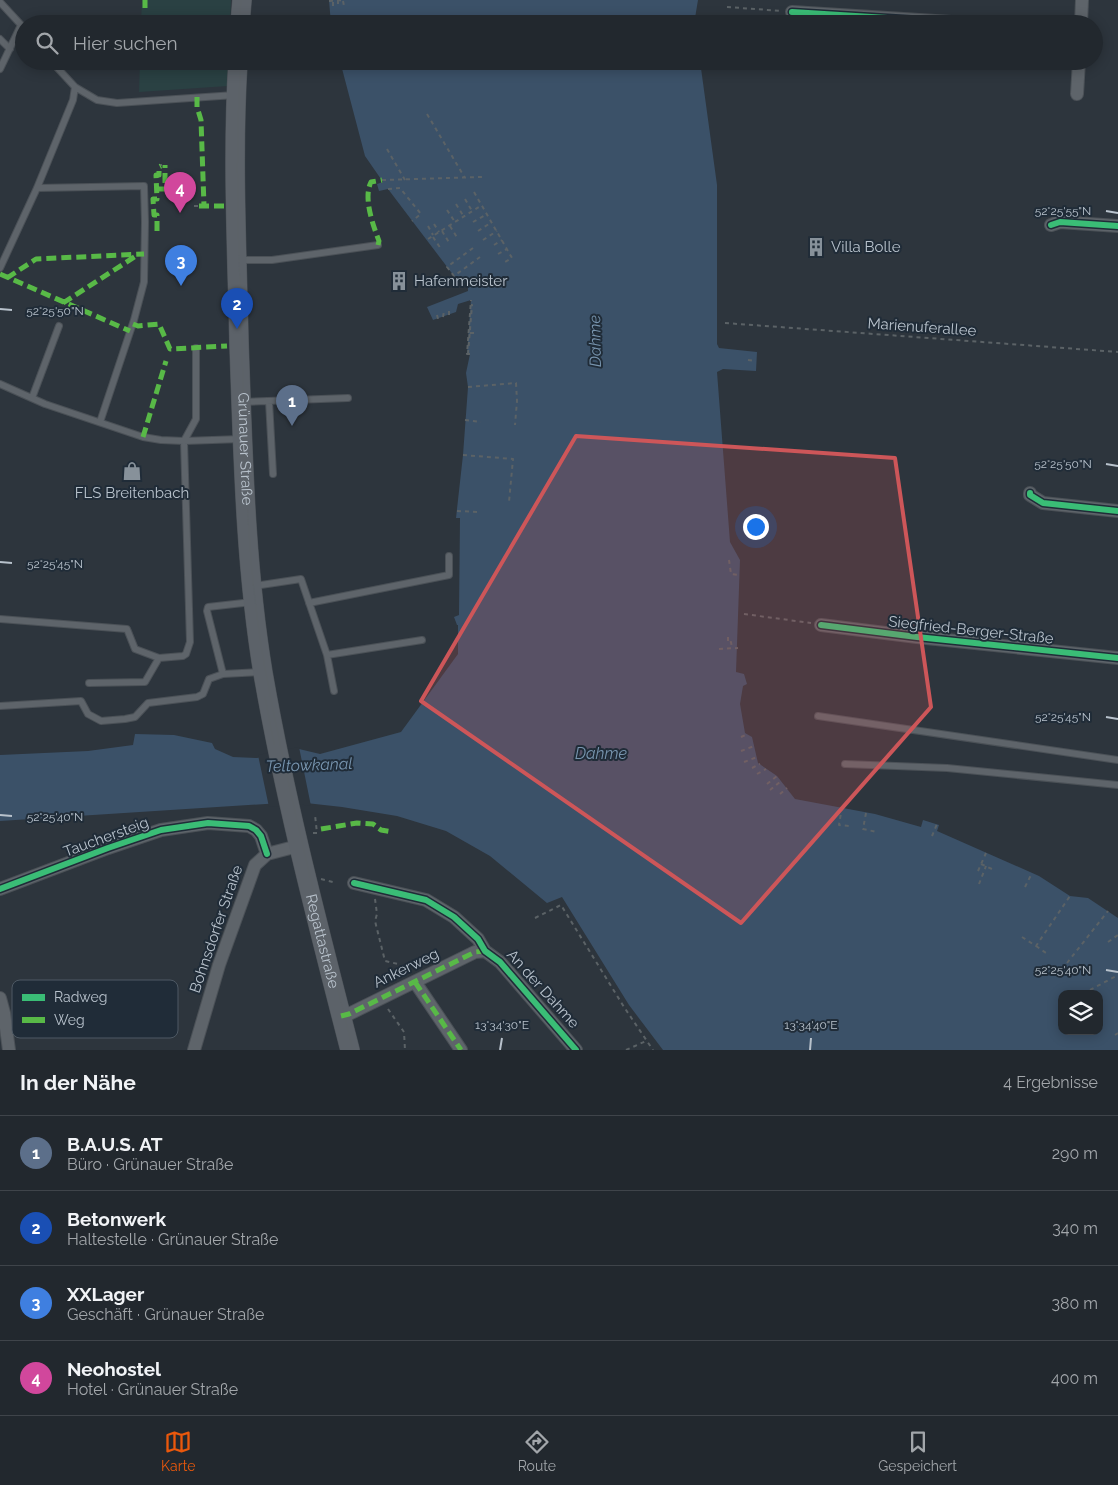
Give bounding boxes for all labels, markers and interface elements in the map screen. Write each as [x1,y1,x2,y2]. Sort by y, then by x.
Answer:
search box [15,15,1103,70]
icon: search [33,29,61,57]
text: Hier suchen [73,32,178,54]
pin: 4 [164,172,196,213]
text: 52°25'55"N [1035,204,1091,218]
building icon: Villa Bolle [805,236,827,258]
place label: Villa Bolle [831,238,901,256]
pin: 3 [165,245,197,286]
building icon: Hafenmeister [388,270,410,292]
place label: Hafenmeister [414,272,508,290]
pin: 2 [221,288,253,329]
text: 52°25'50"N [26,304,84,318]
water label: Dahme [585,314,605,367]
street label: Marienuferallee [867,314,977,340]
pin: 1 [276,385,308,426]
street label: Grünauer Straße [234,392,256,506]
text: 52°25'50"N [1034,457,1092,471]
shop icon: FLS Breitenbach [121,460,143,482]
place label: FLS Breitenbach [75,484,189,502]
your location [743,514,769,540]
text: 52°25'45"N [27,557,83,571]
street label: Siegfried-Berger-Straße [888,612,1055,648]
text: 52°25'45"N [1035,710,1091,724]
water label: Dahme [575,744,628,763]
water label: Teltowkanal [265,754,353,776]
text: 52°25'40"N [27,810,83,824]
street label: Tauchersteig [61,813,151,861]
street label: Bohnsdorfer Straße [186,863,246,995]
street label: Regattastraße [302,892,343,991]
street label: Ankerweg [370,944,442,992]
street label: An der Dahme [503,946,583,1032]
text: 52°25'40"N [1035,963,1091,977]
legend [12,980,178,1038]
text: Radweg [54,989,107,1005]
map controls [1058,990,1103,1035]
button: layers [1058,990,1103,1035]
text: Weg [54,1012,85,1028]
text: 13°34'30"E [475,1018,529,1032]
text: 13°34'40"E [784,1018,838,1032]
text: In der Nähe [20,1070,136,1095]
text: 4 Ergebnisse [1003,1073,1098,1092]
text: B.A.U.S. AT [67,1133,162,1155]
text: 1 [32,1144,40,1163]
text: 290 m [1052,1144,1098,1163]
text: Büro · Grünauer Straße [67,1155,234,1174]
text: Betonwerk [67,1208,166,1230]
text: 2 [31,1219,41,1238]
text: 340 m [1052,1219,1098,1238]
text: Haltestelle · Grünauer Straße [67,1230,278,1249]
text: XXLager [67,1283,144,1305]
text: 3 [32,1294,40,1313]
text: 380 m [1051,1294,1098,1313]
text: Geschäft · Grünauer Straße [67,1305,264,1324]
text: Neohostel [67,1358,161,1380]
text: 4 [31,1369,41,1388]
text: 400 m [1051,1369,1098,1388]
text: Hotel · Grünauer Straße [67,1380,238,1399]
tab: Karte [161,1428,195,1474]
tab: Route [518,1428,556,1474]
tab: Gespeichert [878,1428,957,1474]

